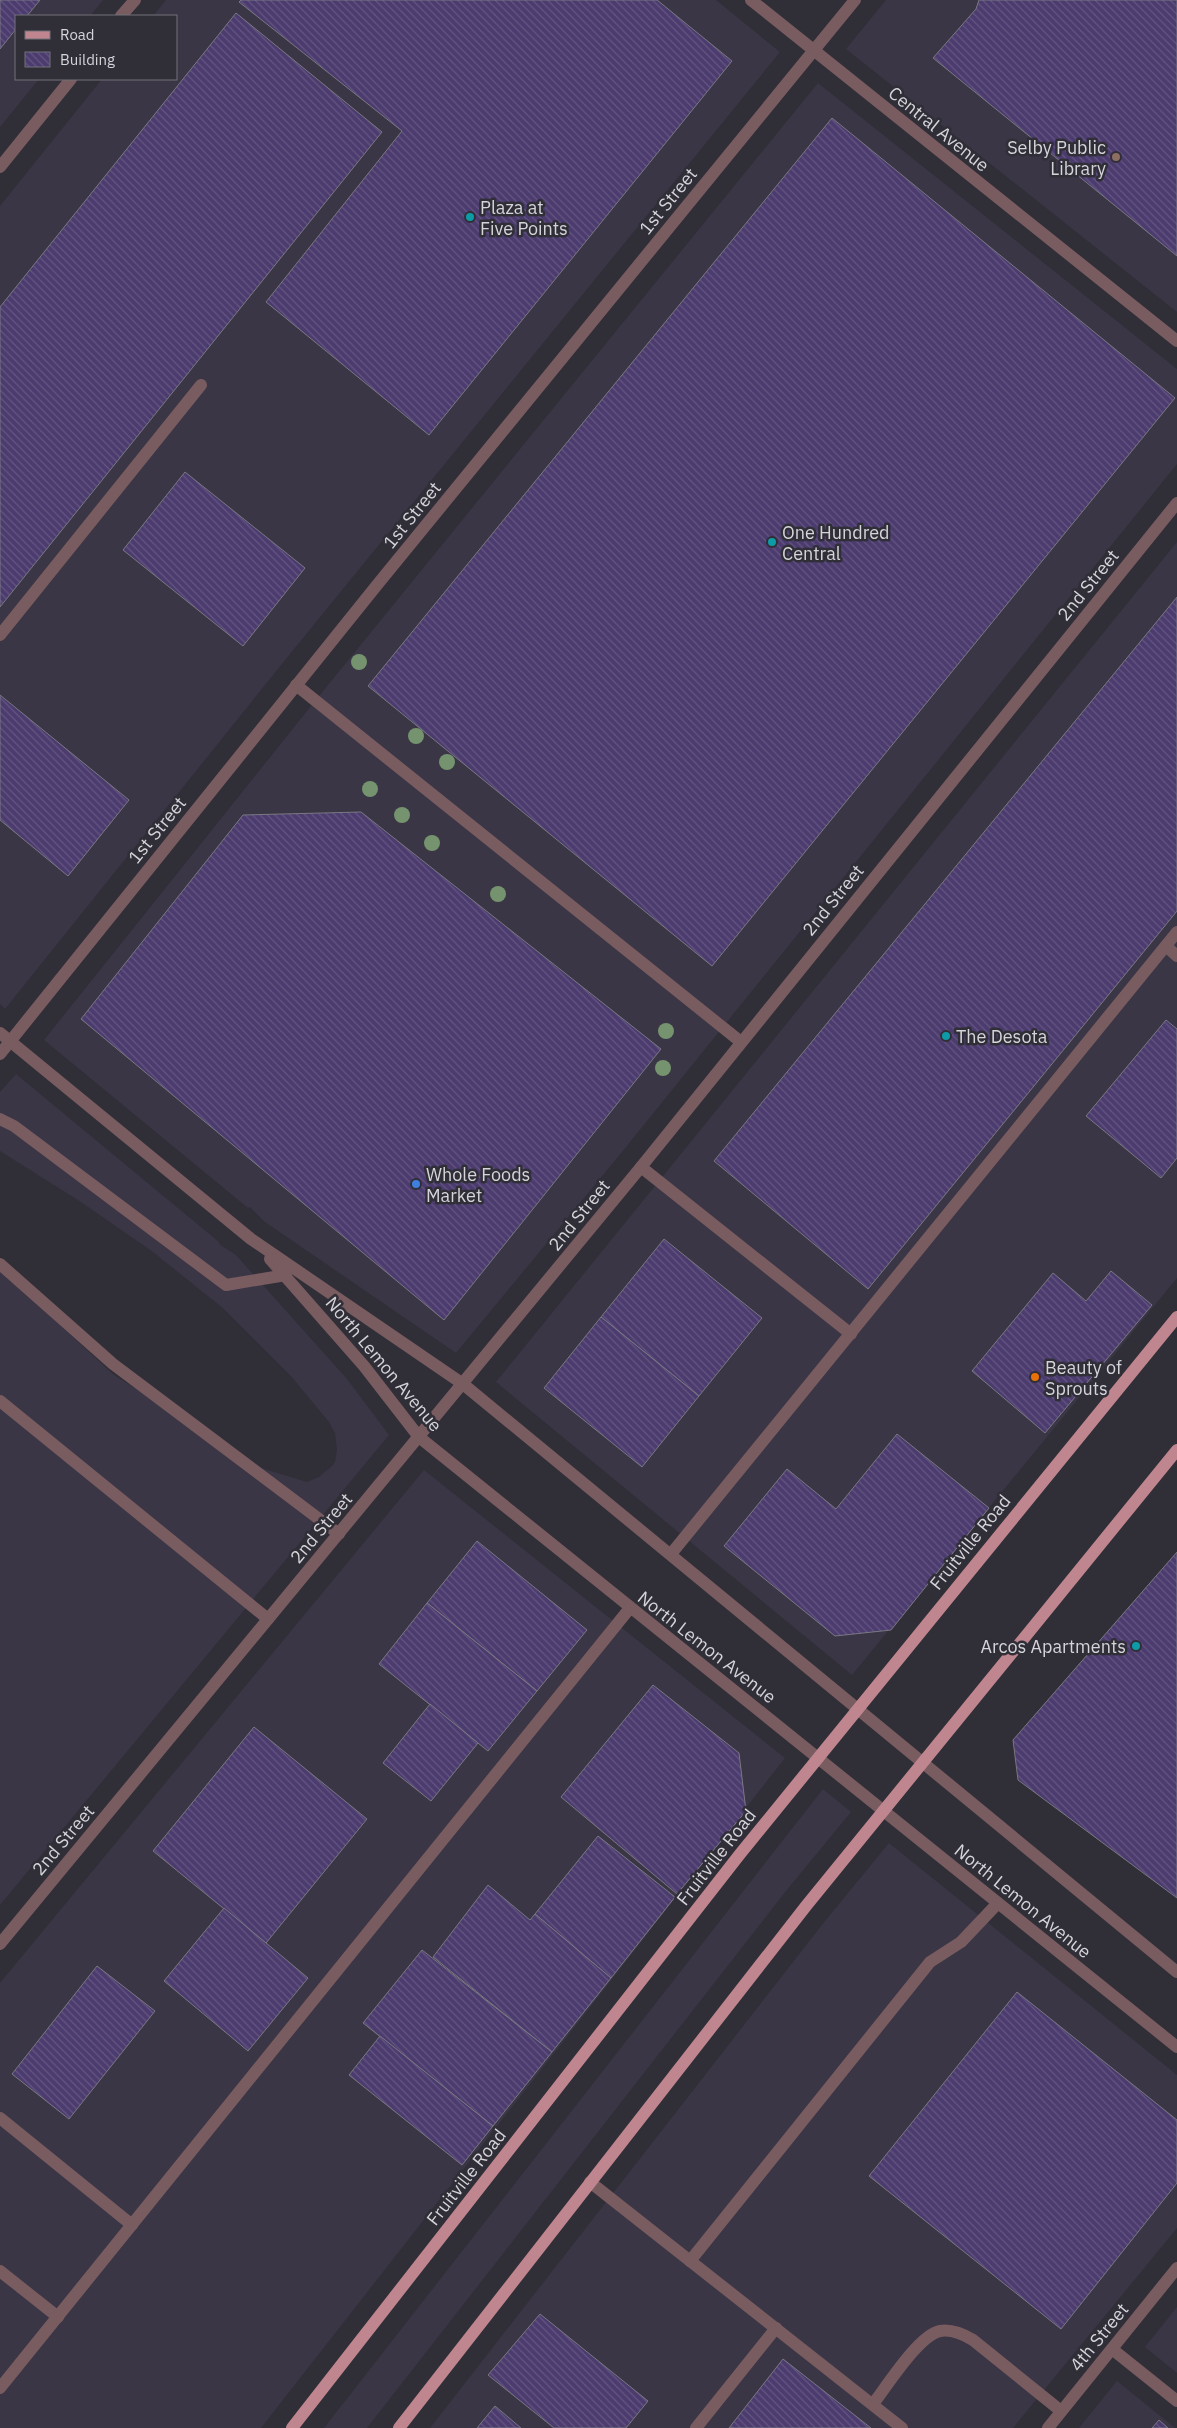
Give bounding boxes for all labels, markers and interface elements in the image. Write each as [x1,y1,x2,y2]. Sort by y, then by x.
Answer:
legend [15,15,178,80]
text: Road [60,25,95,44]
text: Building [60,50,115,69]
street label: Central Avenue [884,81,994,177]
place label: Selby Public Library [1007,136,1106,180]
marker: Selby Public Library [1110,151,1122,163]
street label: 1st Street [634,163,702,239]
place label: Plaza at Five Points [480,196,568,240]
marker: Plaza at Five Points [464,211,476,223]
street label: 1st Street [378,477,446,553]
place label: One Hundred Central [782,521,890,565]
marker: One Hundred Central [766,536,778,548]
street label: 2nd Street [1052,545,1124,625]
street label: 1st Street [123,792,191,868]
street label: 2nd Street [797,860,869,940]
place label: The Desota [956,1025,1048,1048]
marker: The Desota [940,1030,952,1042]
place label: Whole Foods Market [426,1163,530,1207]
street label: 2nd Street [543,1175,615,1255]
marker: Whole Foods Market [410,1178,422,1190]
street label: North Lemon Avenue [321,1292,447,1436]
place label: Beauty of Sprouts [1045,1356,1122,1400]
marker: Beauty of Sprouts [1029,1371,1041,1383]
street label: 2nd Street [285,1488,357,1568]
street label: Fruitville Road [925,1490,1015,1594]
street label: North Lemon Avenue [633,1586,781,1708]
place label: Arcos Apartments [980,1635,1126,1658]
marker: Arcos Apartments [1130,1640,1142,1652]
street label: 2nd Street [27,1800,99,1880]
street label: Fruitville Road [671,1804,761,1910]
street label: North Lemon Avenue [950,1839,1096,1963]
street label: Fruitville Road [421,2124,511,2230]
street label: 4th Street [1065,2298,1133,2376]

